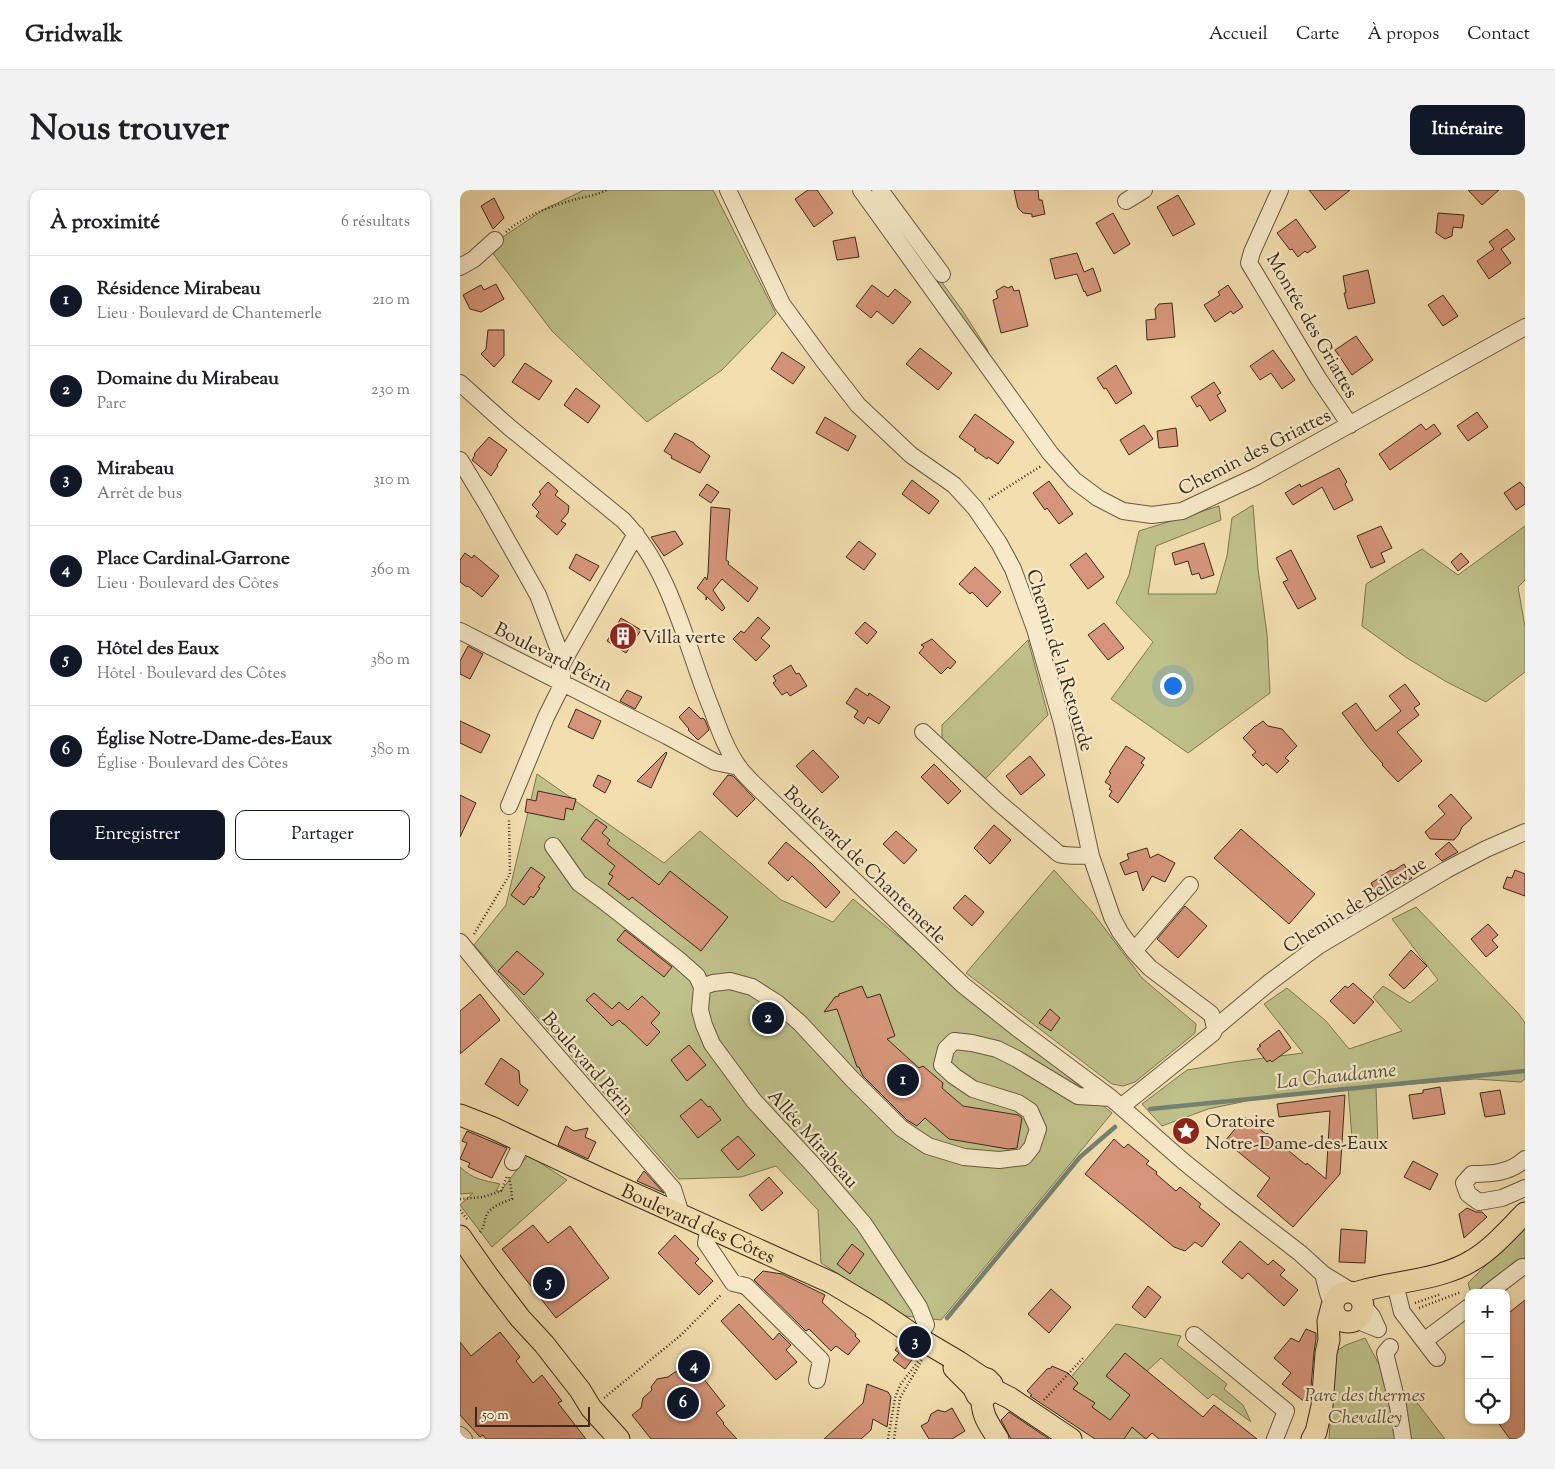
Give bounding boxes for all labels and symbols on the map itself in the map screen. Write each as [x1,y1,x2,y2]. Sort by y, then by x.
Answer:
street label: Montée des Griattes [1258,249,1363,404]
street label: Chemin des Griattes [1174,403,1336,503]
street label: Chemin de la Retourde [1018,566,1099,755]
street label: Boulevard Périn [489,617,617,700]
building icon: Villa verte [608,621,638,651]
place label: Villa verte [642,625,726,652]
your location [1160,673,1186,699]
street label: Boulevard de Chantemerle [777,780,952,951]
street label: Chemin de Bellevue [1278,851,1432,961]
pin: 2 [752,999,784,1037]
street label: Boulevard Périn [534,1007,640,1122]
water label: La Chaudanne [1275,1057,1398,1098]
pin: 1 [887,1061,919,1099]
street label: Allée Mirabeau [760,1084,864,1195]
place label: Oratoire Notre-Dame-des-Eaux [1205,1109,1388,1158]
place icon: Oratoire Notre-Dame-des-Eaux [1171,1116,1201,1146]
street label: Boulevard des Côtes [616,1179,779,1272]
pin: 5 [533,1264,565,1302]
pin: 3 [899,1323,931,1361]
pin: 4 [678,1347,710,1385]
park label: Parc des thermes Chevalley [1305,1383,1425,1432]
pin: 6 [667,1384,699,1422]
scale bar [475,1404,590,1427]

